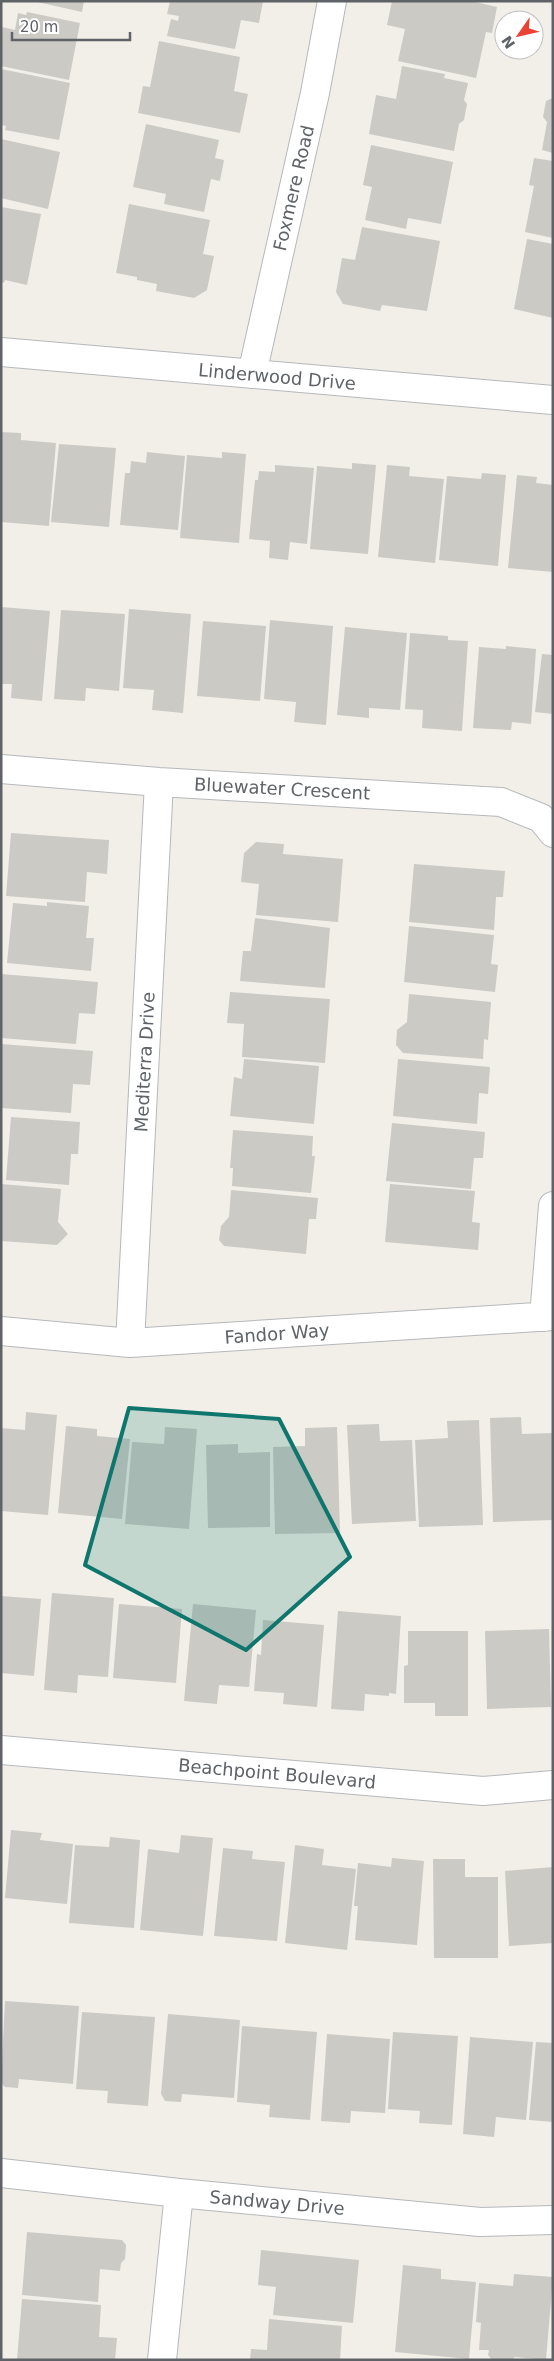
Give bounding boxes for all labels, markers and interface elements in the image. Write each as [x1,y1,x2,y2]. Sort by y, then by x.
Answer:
scale bar [12,10,130,42]
north arrow [494,10,544,60]
text: 20 m [20,18,58,36]
text: N [498,33,518,52]
street label: Foxmere Road [269,123,318,253]
street label: Linderwood Drive [197,359,357,394]
street label: Bluewater Crescent [193,773,371,804]
street label: Mediterra Drive [130,991,159,1133]
street label: Fandor Way [224,1319,330,1348]
street label: Beachpoint Boulevard [177,1754,377,1793]
street label: Sandway Drive [209,2186,345,2219]

